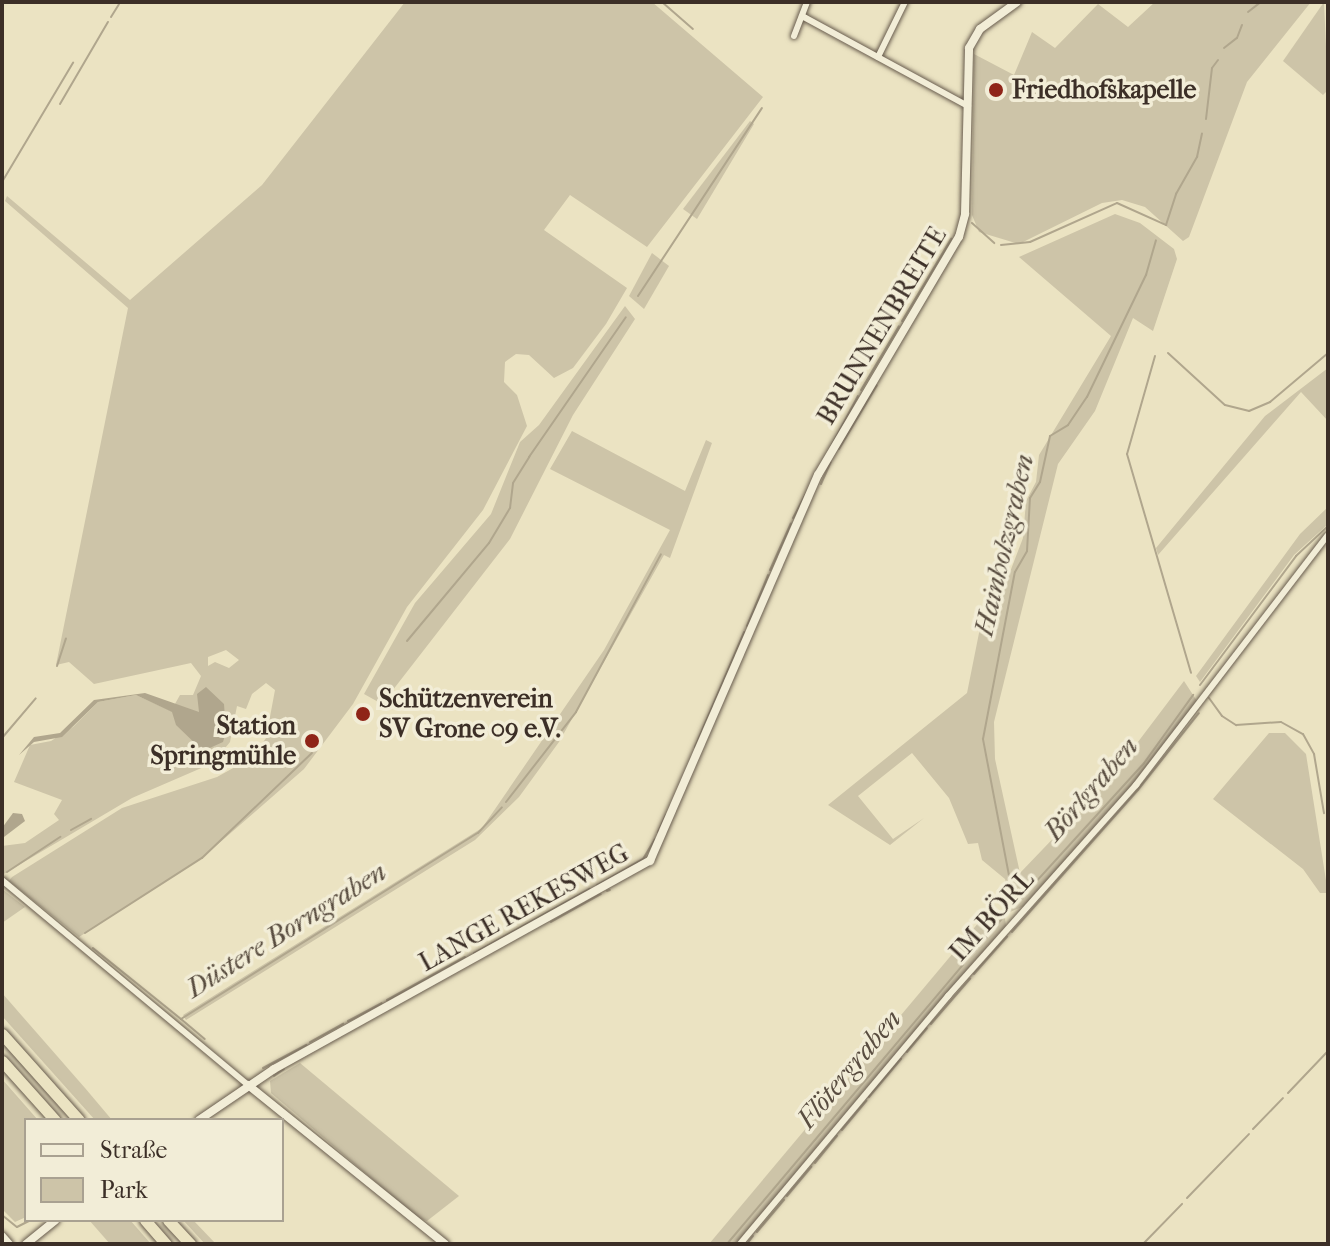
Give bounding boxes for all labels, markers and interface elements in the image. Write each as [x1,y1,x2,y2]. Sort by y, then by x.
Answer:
place label: Friedhofskapelle [1012,74,1196,106]
marker: Friedhofskapelle [987,81,1005,99]
street label: BRUNNENBREITE [811,222,953,430]
water label: Hainholzgraben [967,451,1041,639]
place label: Schützenverein SV Grone 09 e.V. [379,683,561,744]
marker: Schützenverein SV Grone 09 e.V. [354,705,372,723]
place label: Station Springmühle [150,710,296,772]
water label: Börlgraben [1037,730,1145,848]
marker: Station Springmühle [303,732,321,750]
street label: LANGE REKESWEG [414,837,634,979]
water label: Düstere Borngraben [180,855,392,1005]
street label: IM BÖRL [943,864,1041,968]
water label: Flötergraben [790,1003,908,1135]
legend [24,1118,284,1222]
text: Straße [100,1136,167,1164]
text: Park [100,1176,148,1204]

